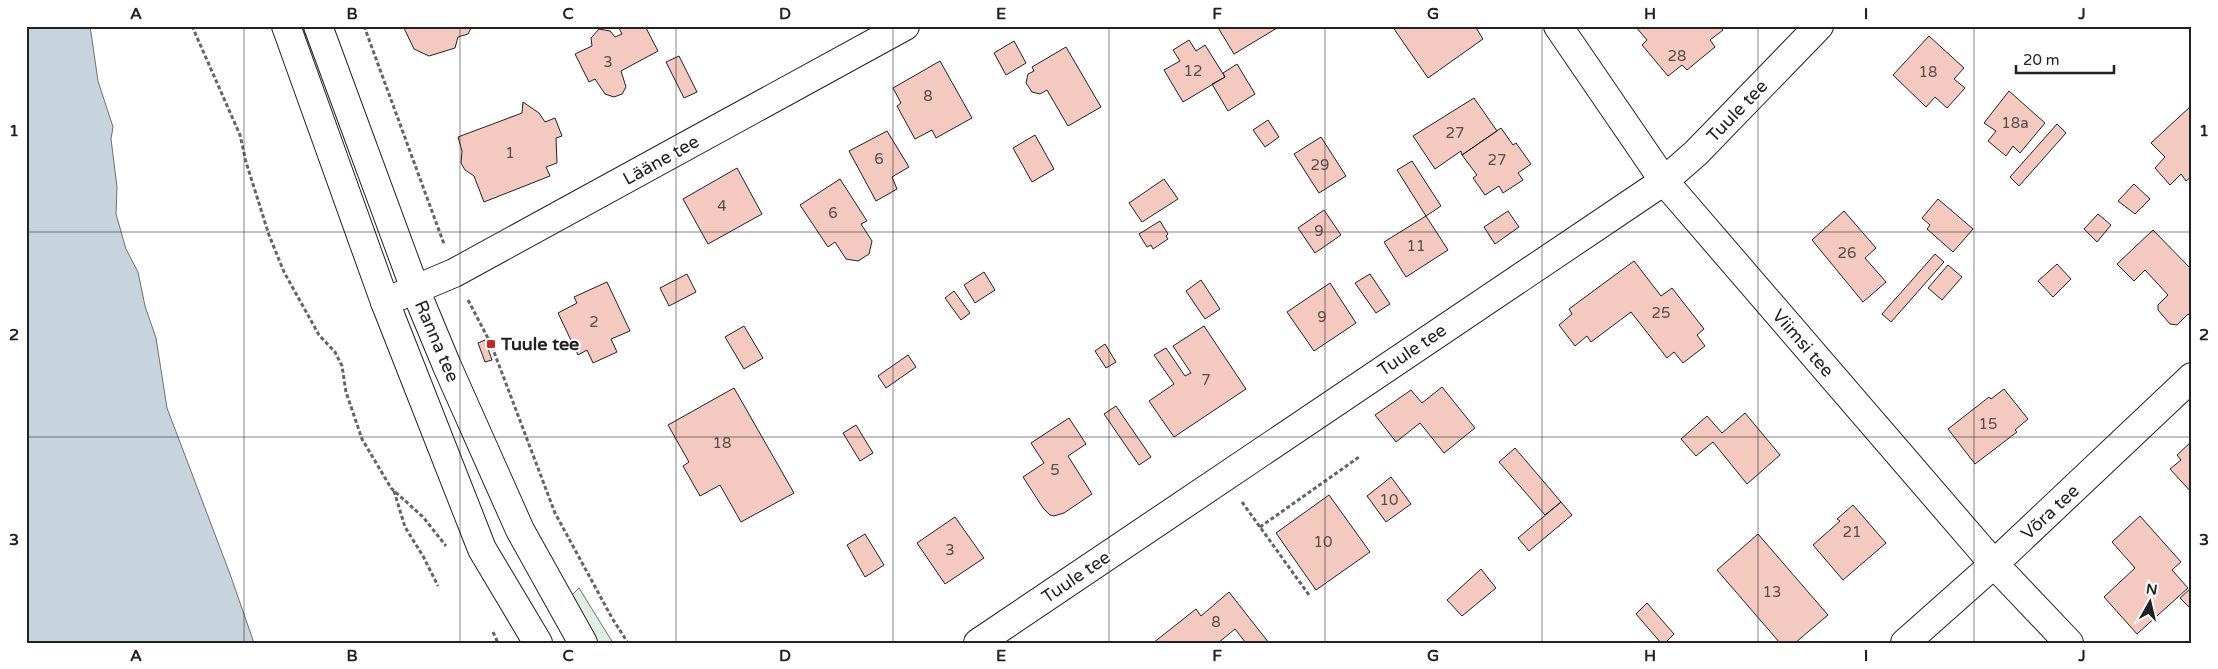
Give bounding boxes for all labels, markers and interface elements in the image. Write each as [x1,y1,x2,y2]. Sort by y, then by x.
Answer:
text: A [130,4,142,24]
text: B [346,4,358,24]
text: C [562,4,574,24]
text: D [779,4,791,24]
text: E [996,4,1006,24]
text: F [1212,4,1222,24]
text: G [1427,4,1439,24]
text: H [1644,4,1656,24]
text: I [1864,4,1868,24]
text: J [2077,4,2086,24]
scale bar [2016,42,2113,74]
house number: 28 [1668,47,1686,65]
text: 20 m [2023,51,2060,69]
house number: 3 [603,53,613,71]
house number: 12 [1184,62,1202,80]
house number: 18 [1919,63,1937,81]
street label: Tuule tee [1702,75,1772,147]
house number: 8 [923,87,933,105]
house number: 18a [2001,114,2029,132]
text: 1 [9,121,19,141]
text: 1 [2199,121,2209,141]
house number: 27 [1446,124,1464,142]
street label: Lääne tee [619,130,703,190]
house number: 1 [505,144,515,162]
house number: 6 [874,150,884,168]
house number: 27 [1488,151,1506,169]
house number: 29 [1311,156,1329,174]
house number: 4 [717,197,727,215]
house number: 6 [828,204,838,222]
house number: 9 [1314,222,1324,240]
house number: 11 [1407,237,1425,255]
house number: 26 [1838,244,1856,262]
street label: Ranna tee [410,297,464,385]
house number: 25 [1652,304,1670,322]
street label: Viimsi tee [1768,305,1838,381]
house number: 9 [1317,308,1327,326]
house number: 2 [589,313,599,331]
street label: Tuule tee [1373,319,1451,381]
text: 2 [9,325,19,345]
text: 2 [2199,325,2209,345]
place label: Tuule tee [500,333,579,355]
marker: Tuule tee [485,338,497,350]
house number: 7 [1201,371,1211,389]
house number: 15 [1979,415,1997,433]
house number: 18 [713,434,731,452]
house number: 5 [1050,461,1060,479]
street label: Võra tee [2016,480,2084,544]
house number: 10 [1380,491,1398,509]
house number: 21 [1843,523,1861,541]
text: 3 [9,530,19,550]
text: 3 [2199,530,2209,550]
house number: 10 [1314,533,1332,551]
house number: 3 [945,541,955,559]
street label: Tuule tee [1037,546,1115,608]
north arrow [2126,576,2176,626]
text: N [2145,580,2158,599]
house number: 13 [1763,583,1781,601]
house number: 8 [1211,613,1221,631]
text: A [130,646,142,666]
text: B [346,646,358,666]
text: C [562,646,574,666]
text: D [779,646,791,666]
text: E [996,646,1006,666]
text: F [1212,646,1222,666]
text: G [1427,646,1439,666]
text: H [1644,646,1656,666]
text: I [1864,646,1868,666]
text: J [2077,646,2086,666]

